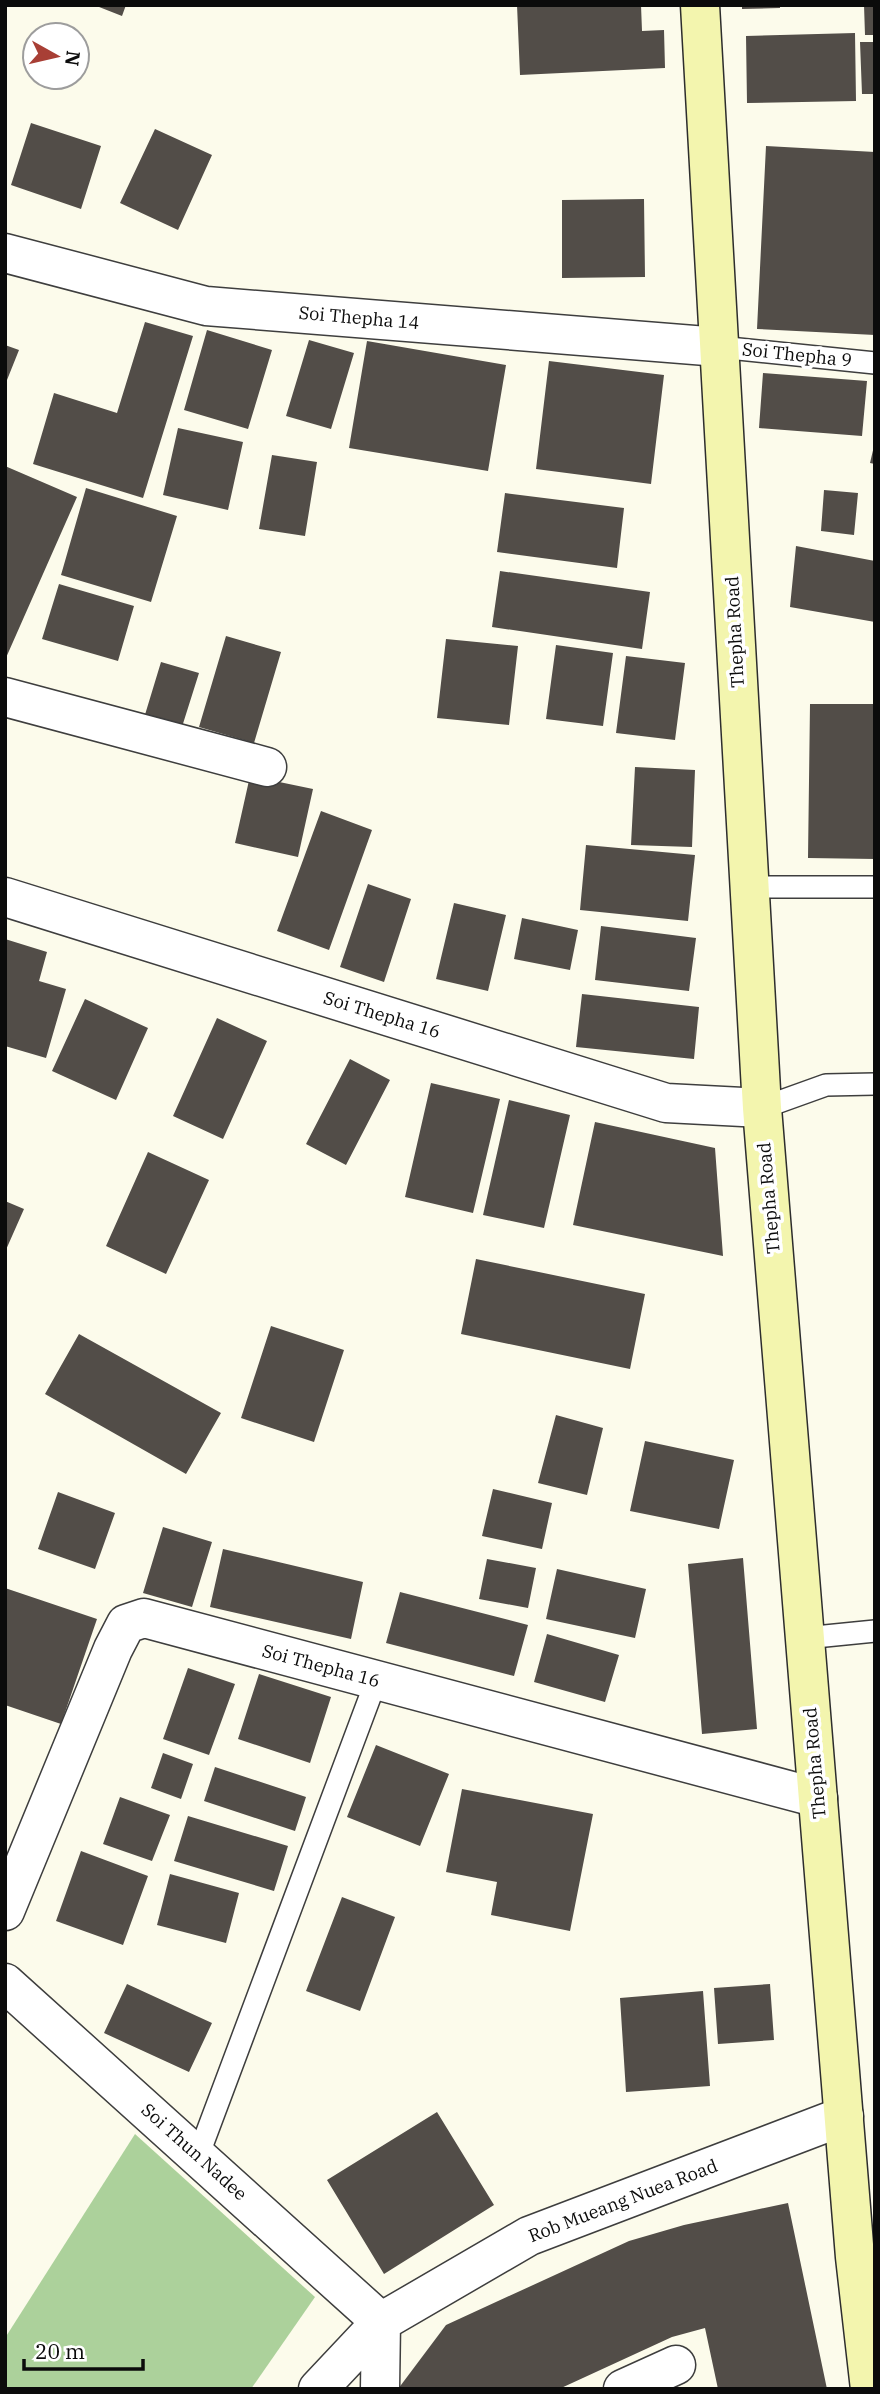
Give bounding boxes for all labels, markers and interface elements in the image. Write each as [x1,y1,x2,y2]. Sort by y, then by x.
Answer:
north arrow [21,21,91,91]
text: N [60,49,86,67]
street label: Soi Thepha 14 [298,301,420,334]
street label: Soi Thepha 9 [741,337,853,372]
street label: Thepha Road [720,576,749,688]
street label: Soi Thepha 16 [321,986,443,1043]
street label: Thepha Road [752,1141,785,1255]
street label: Soi Thepha 16 [260,1639,383,1692]
street label: Thepha Road [798,1706,831,1820]
street label: Soi Thun Nadee [137,2098,252,2205]
street label: Rob Mueang Nuea Road [525,2154,721,2247]
scale bar [24,2328,144,2372]
text: 20 m [35,2337,85,2365]

